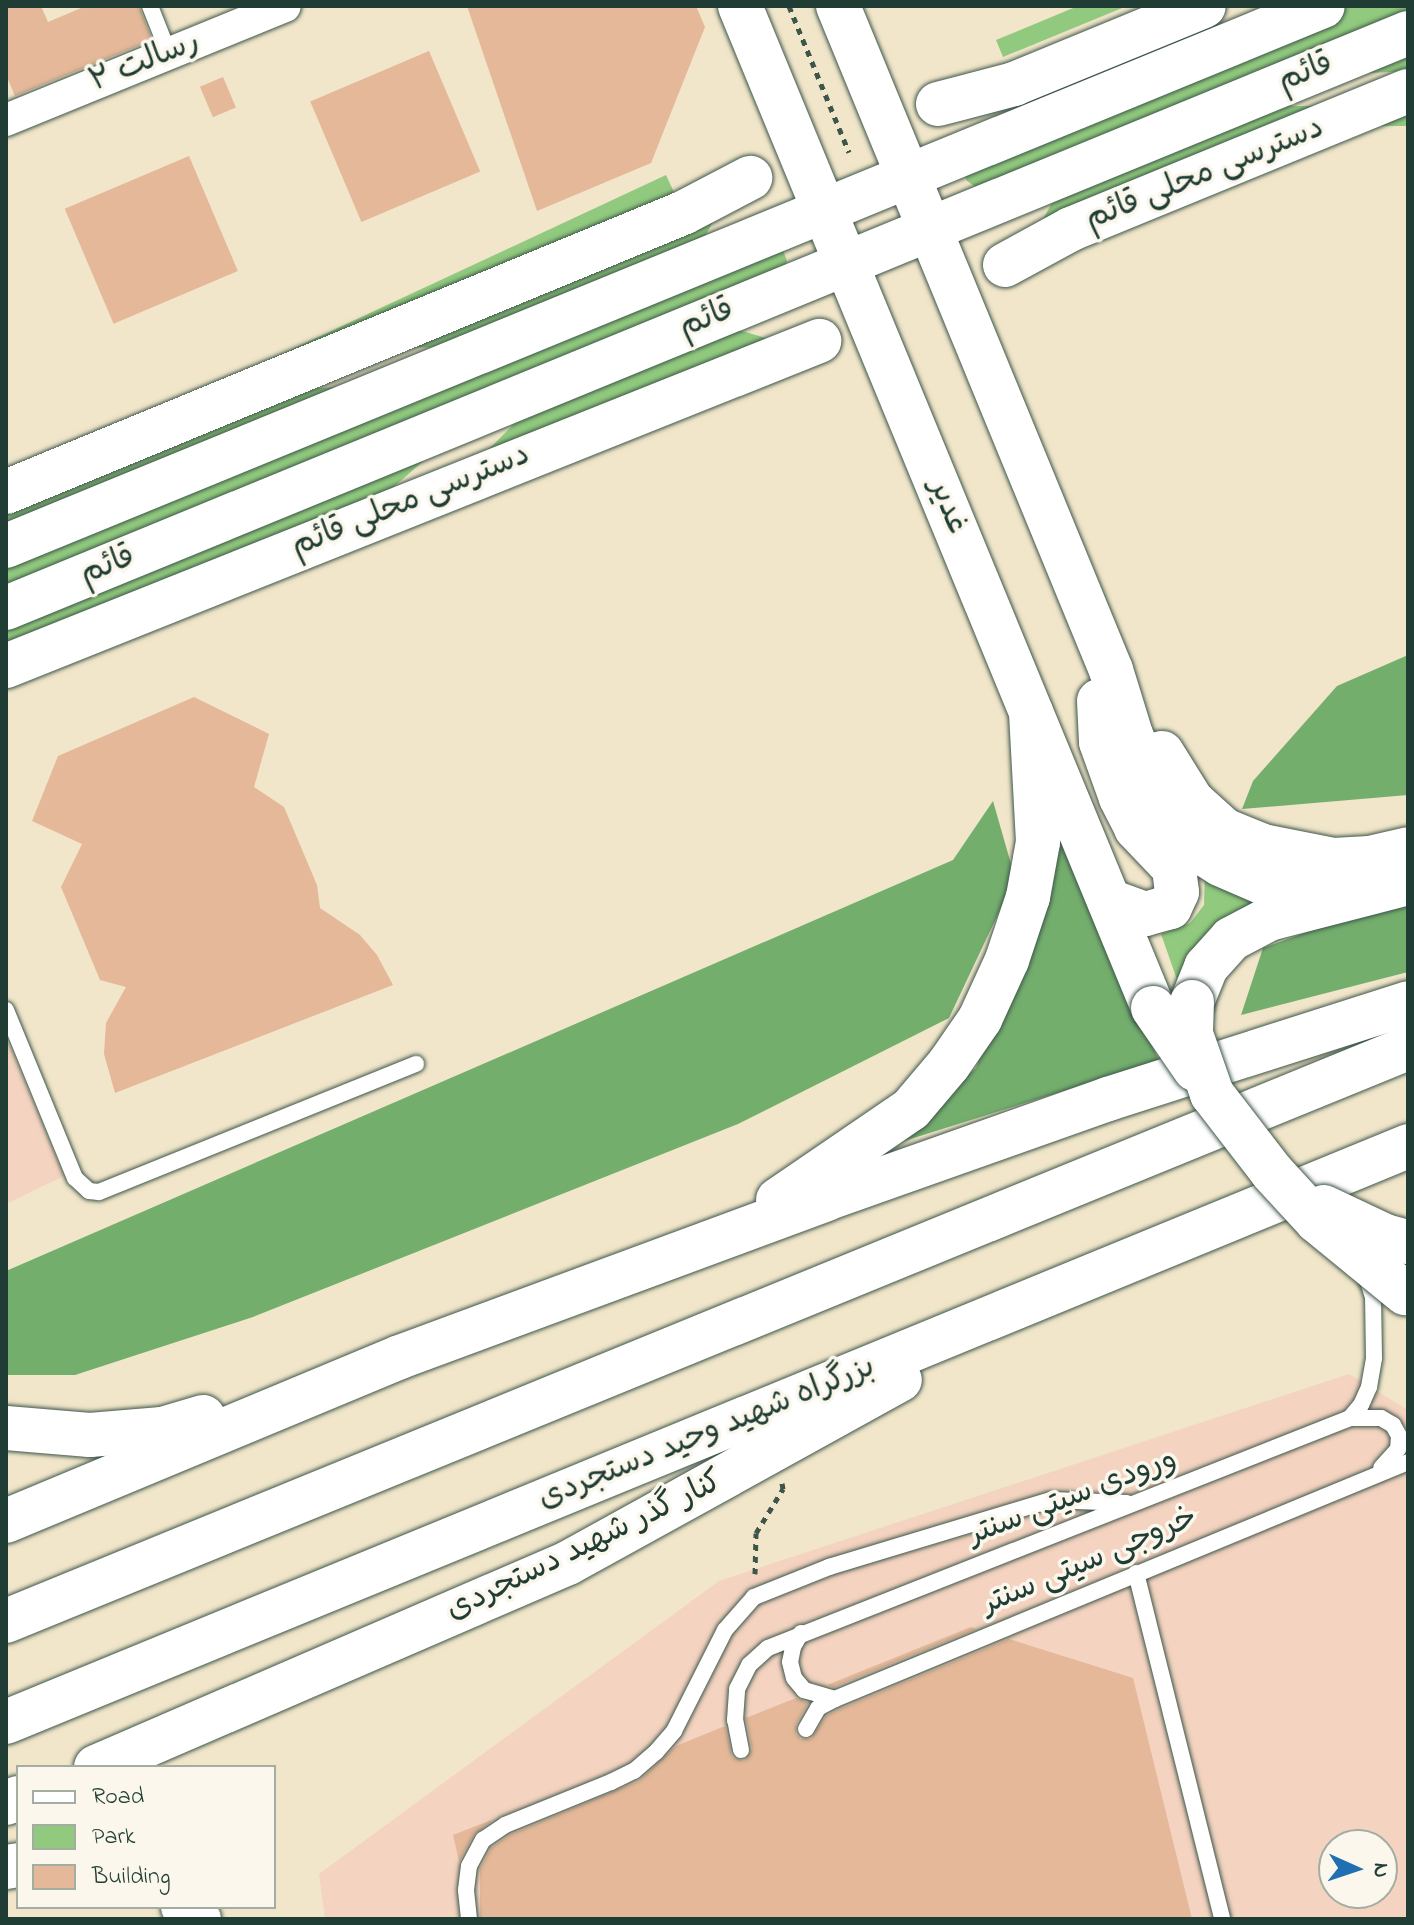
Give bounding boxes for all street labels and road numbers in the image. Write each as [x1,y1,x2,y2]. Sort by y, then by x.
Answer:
street label: رسالت ۲ [84,24,206,102]
street label: قائم [1273,46,1339,102]
street label: دسترسی محلی قائم [1080,110,1330,240]
street label: قائم [674,292,740,348]
street label: دسترسی محلی قائم [286,437,536,567]
street label: غدیر [919,474,975,540]
street label: قائم [75,539,141,595]
street label: بزرگراه شهید وحید دستجردی [533,1349,881,1519]
street label: ورودی سیتی سنتر [963,1441,1183,1555]
street label: کنار گذر شهید دستجردی [441,1463,729,1631]
street label: خروجی سیتی سنتر [976,1499,1204,1625]

